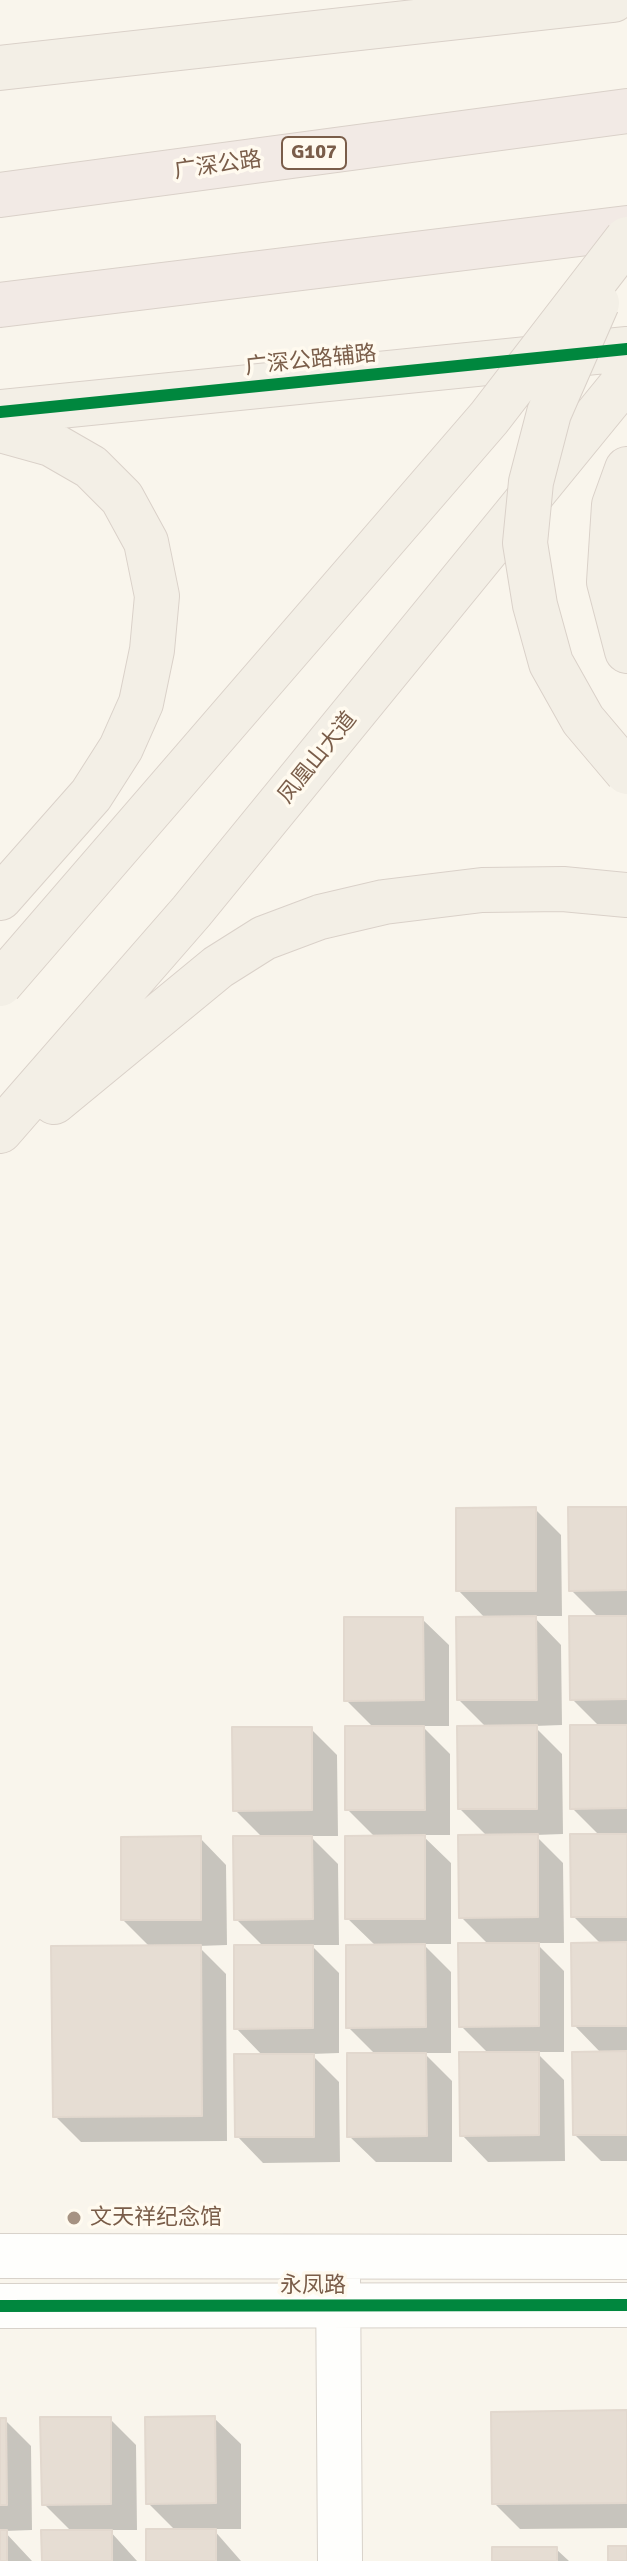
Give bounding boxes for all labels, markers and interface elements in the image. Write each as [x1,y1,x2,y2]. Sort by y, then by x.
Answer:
road number: G107 [282,137,346,169]
street label: 广深公路 [173,147,263,185]
street label: 广深公路辅路 [244,341,378,381]
street label: 凤凰山大道 [273,707,363,809]
place label: 文天祥纪念馆 [90,2205,222,2231]
marker: 文天祥纪念馆 [65,2209,83,2227]
street label: 永凤路 [280,2273,346,2299]

